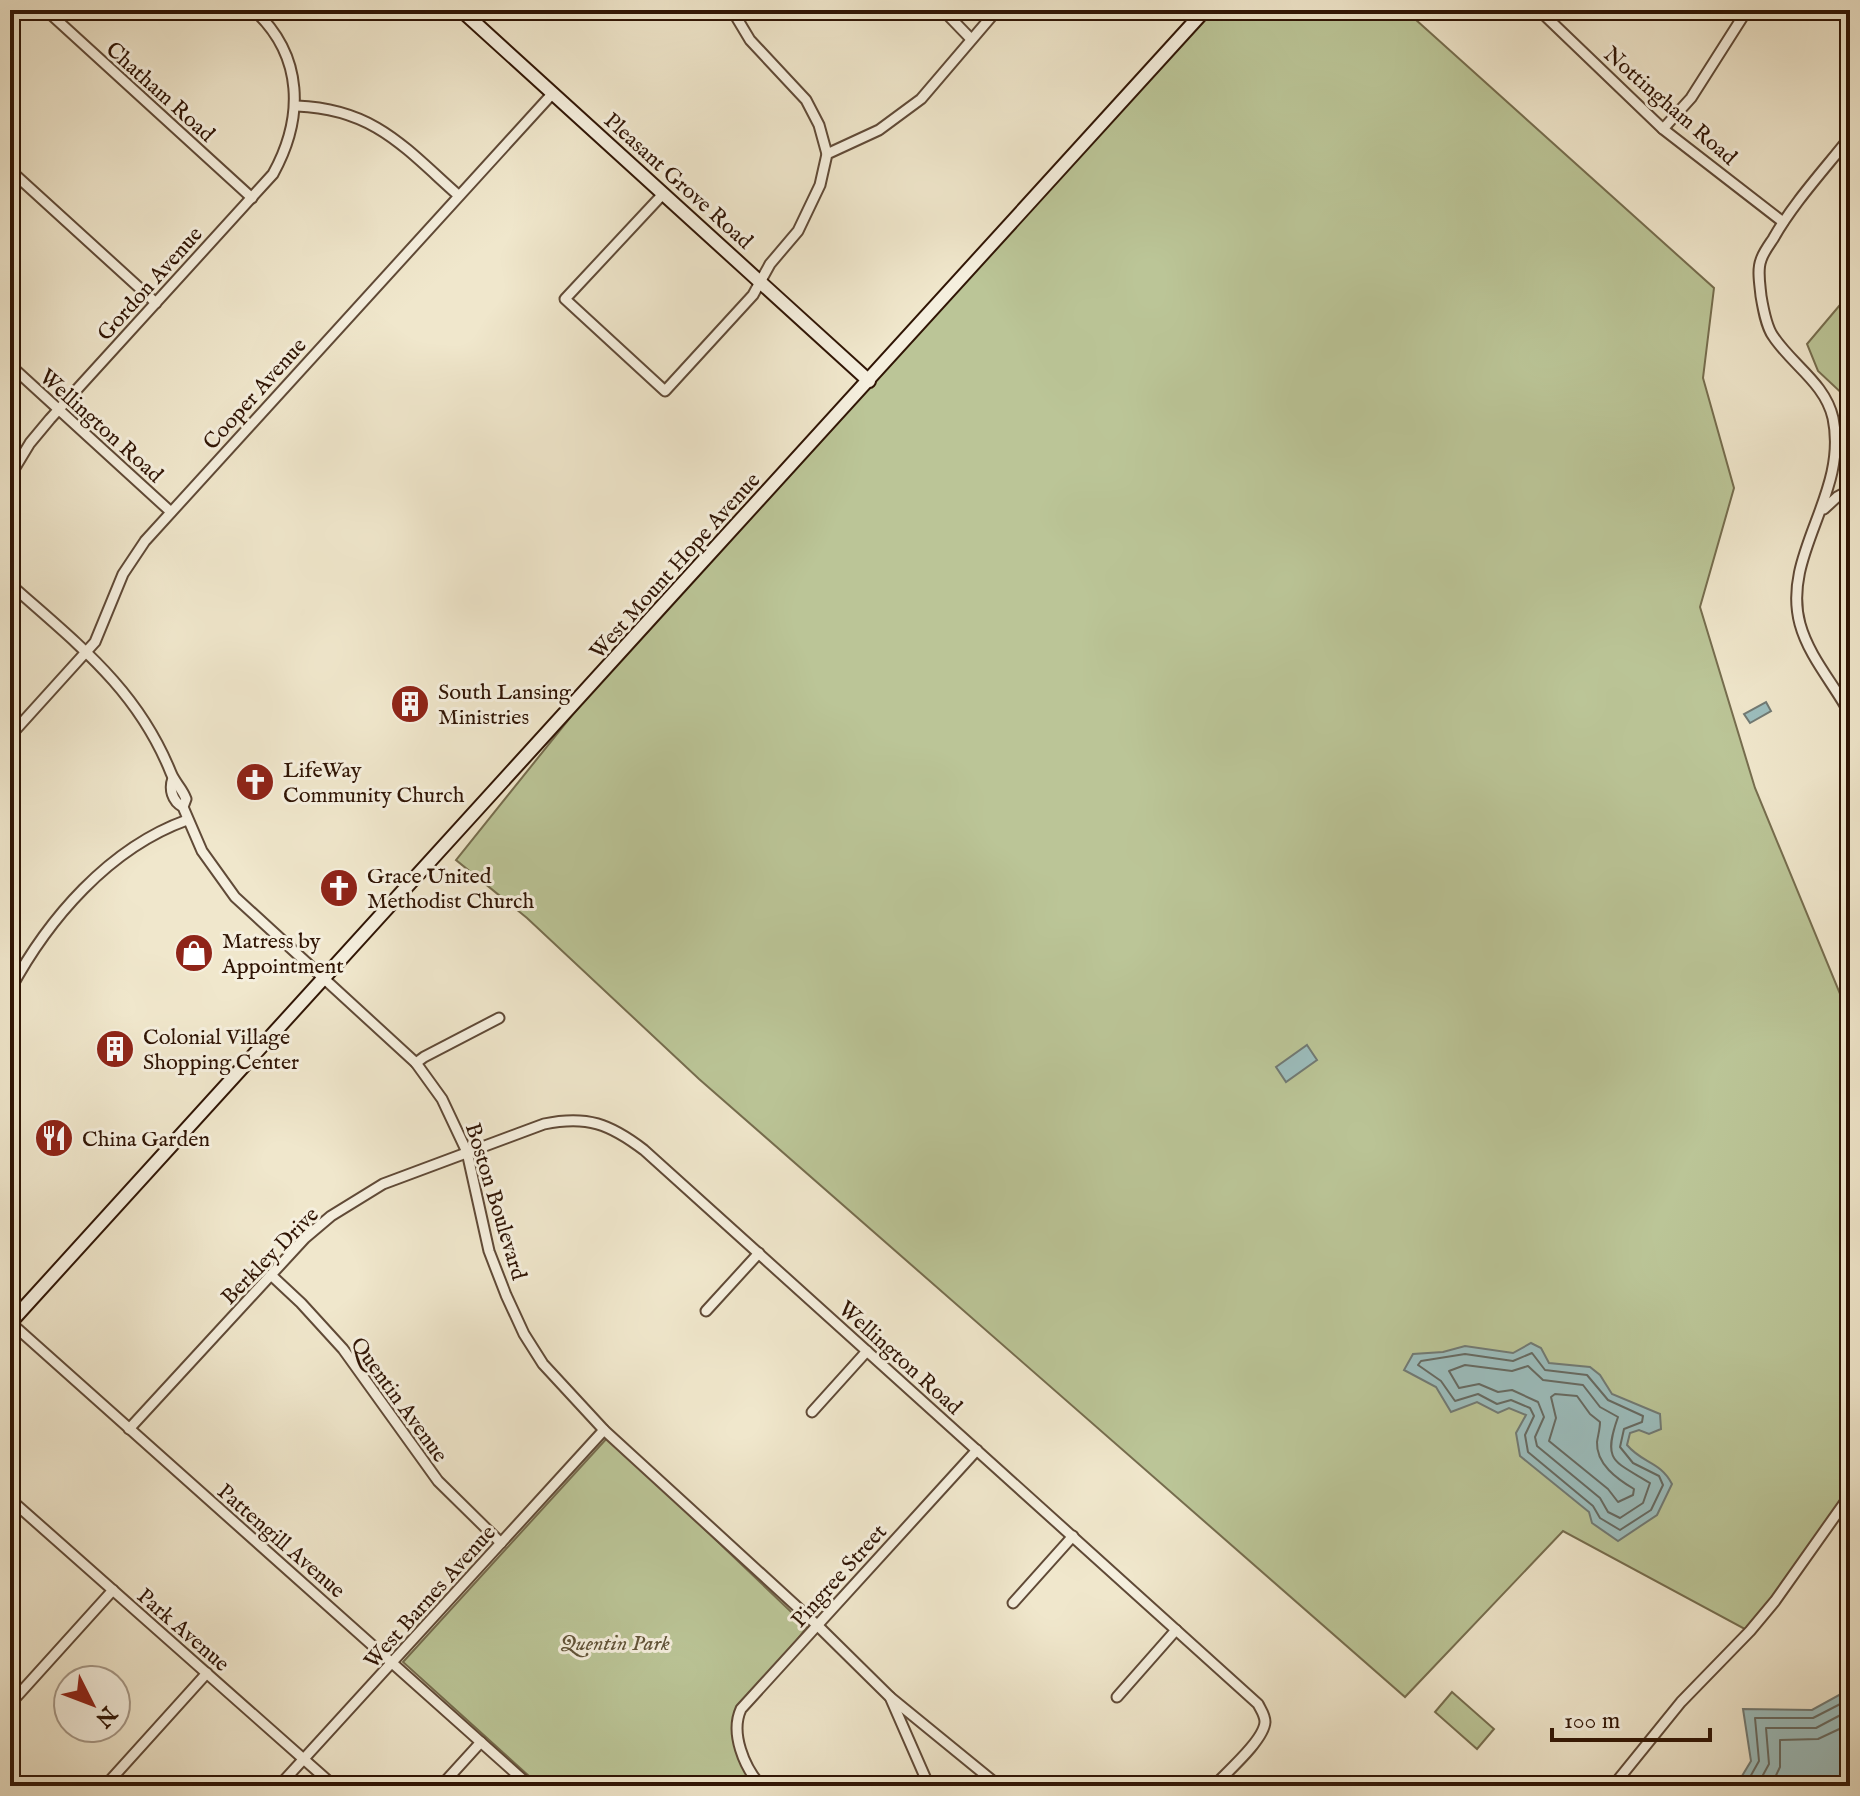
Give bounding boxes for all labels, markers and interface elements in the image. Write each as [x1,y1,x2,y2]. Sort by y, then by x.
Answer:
street label: Chatham Road [99,36,220,149]
street label: Nottingham Road [1597,41,1742,172]
street label: Pleasant Grove Road [597,107,758,256]
street label: Gordon Avenue [92,221,209,347]
street label: Cooper Avenue [198,332,313,456]
street label: Wellington Road [33,364,169,490]
street label: West Mount Hope Avenue [584,467,767,666]
place label: South Lansing Ministries [438,679,572,732]
building icon: South Lansing Ministries [389,683,431,725]
place label: LifeWay Community Church [283,757,465,810]
church icon: LifeWay Community Church [234,761,276,803]
place label: Grace United Methodist Church [367,863,535,916]
church icon: Grace United Methodist Church [318,867,360,909]
place label: Matress by Appointment [221,928,344,981]
shop icon: Matress by Appointment [173,932,215,974]
place label: Colonial Village Shopping Center [143,1024,299,1077]
building icon: Colonial Village Shopping Center [94,1028,136,1070]
restaurant icon: China Garden [33,1117,75,1159]
street label: Boston Boulevard [458,1120,532,1284]
place label: China Garden [82,1126,210,1154]
street label: Berkley Drive [216,1202,325,1311]
street label: Wellington Road [832,1296,968,1422]
street label: Quentin Avenue [343,1332,453,1468]
street label: Pattengill Avenue [211,1478,351,1605]
street label: Pingree Street [786,1518,894,1634]
street label: West Barnes Avenue [359,1520,502,1675]
street label: Park Avenue [131,1583,235,1678]
park label: Quentin Park [560,1630,670,1658]
north arrow [52,1664,132,1744]
scale bar [1552,1692,1710,1742]
text: N [89,1699,123,1732]
text: 100 m [1564,1706,1620,1737]

